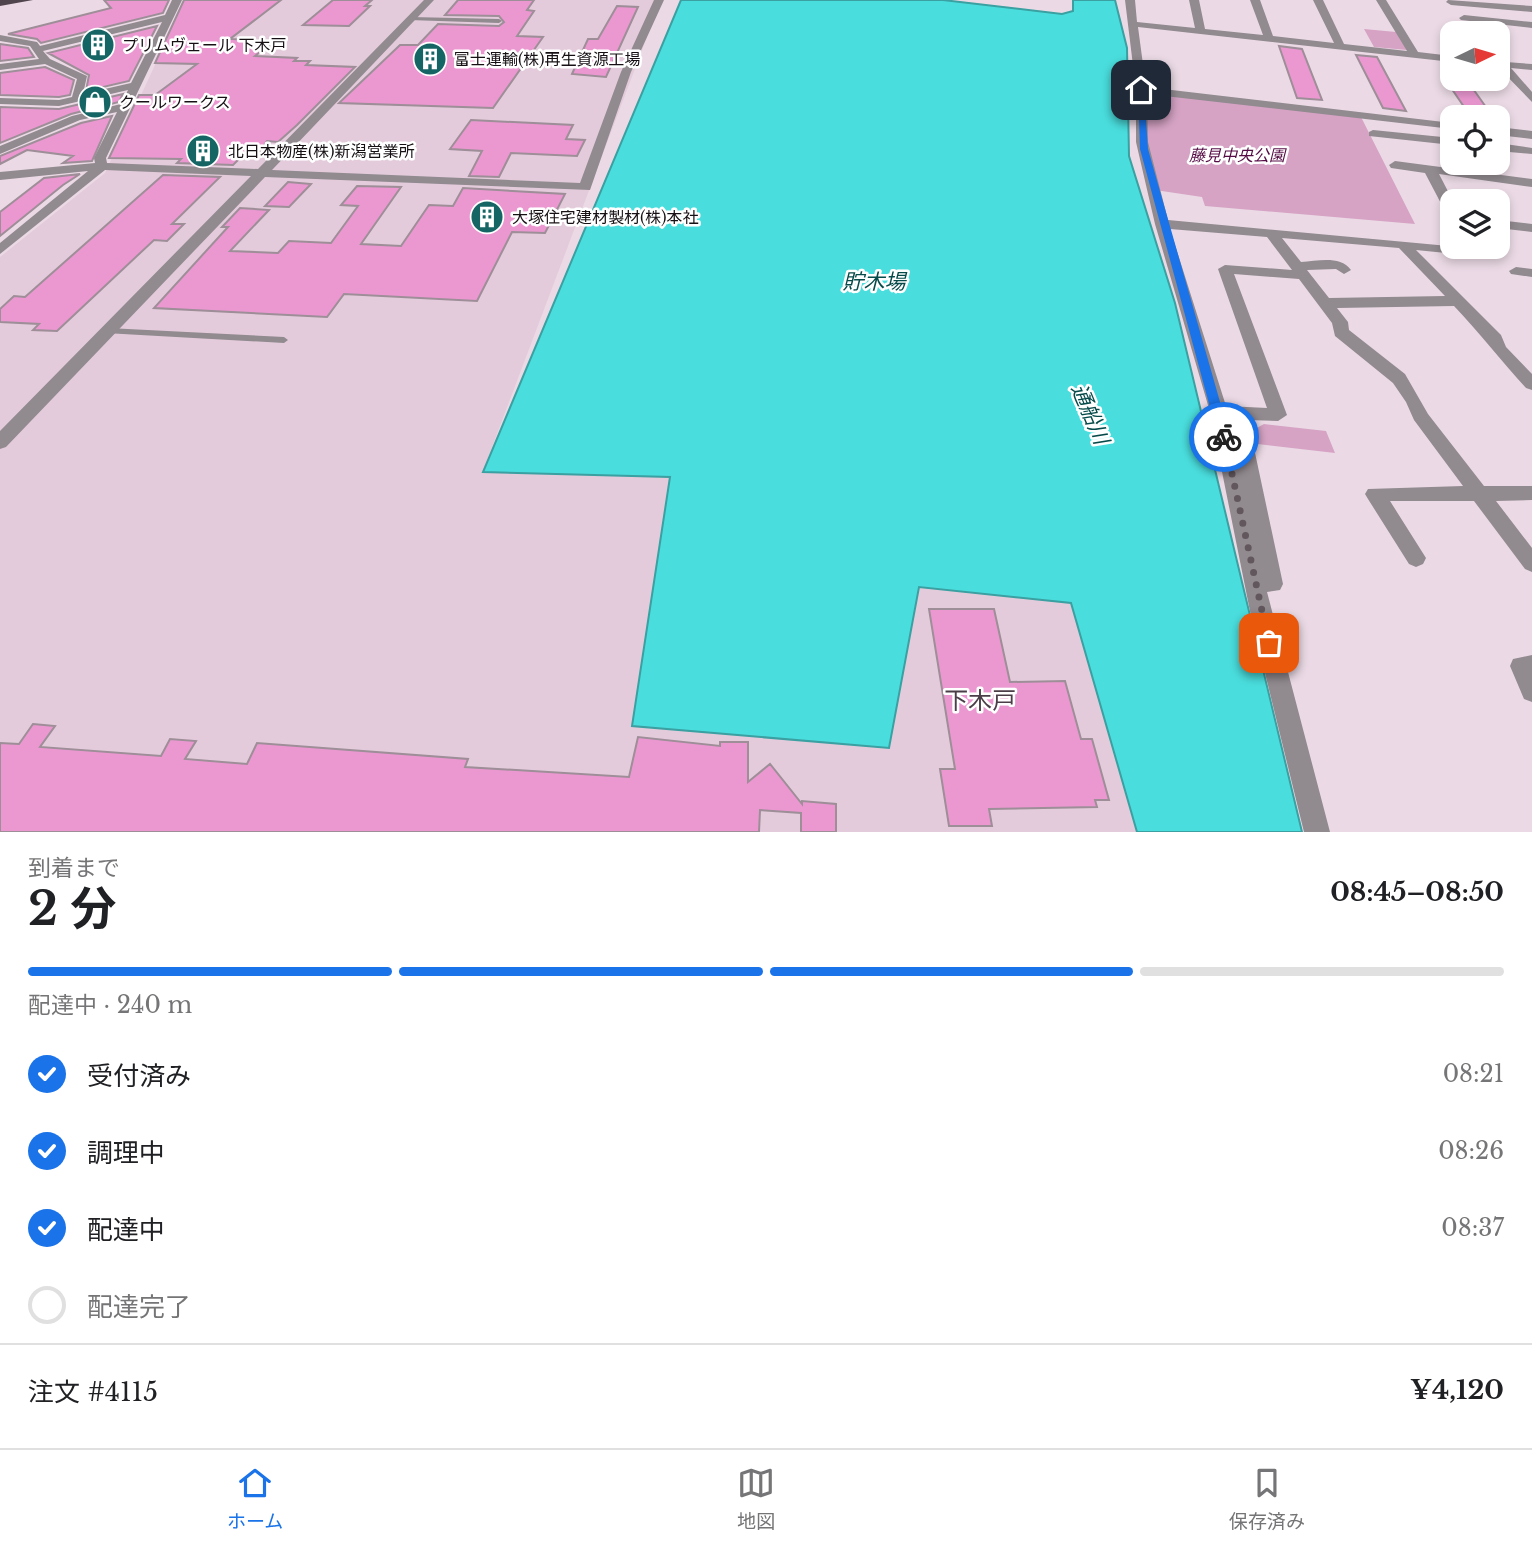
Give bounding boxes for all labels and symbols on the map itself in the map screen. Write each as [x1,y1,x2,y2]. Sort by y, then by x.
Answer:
north arrow [1440,21,1510,91]
building icon: プリムヴェール 下木戸 [79,26,117,64]
place label: プリムヴェール 下木戸 [122,35,287,55]
building icon: 富士運輸(株)再生資源工場 [411,40,449,78]
place label: 富士運輸(株)再生資源工場 [454,49,641,69]
pin [1111,60,1171,120]
shop icon: クールワークス [76,83,114,121]
place label: クールワークス [119,92,231,112]
building icon: 北日本物産(株)新潟営業所 [184,132,222,170]
place label: 北日本物産(株)新潟営業所 [228,141,415,161]
park label: 藤見中央公園 [1189,145,1287,165]
building icon: 大塚住宅建材製材(株)本社 [468,198,506,236]
place label: 大塚住宅建材製材(株)本社 [512,207,699,227]
water label: 貯木場 [843,269,907,295]
water label: 通船川 [1066,380,1115,450]
courier [1189,402,1259,472]
pin [1239,613,1299,673]
district label: 下木戸 [944,686,1016,715]

